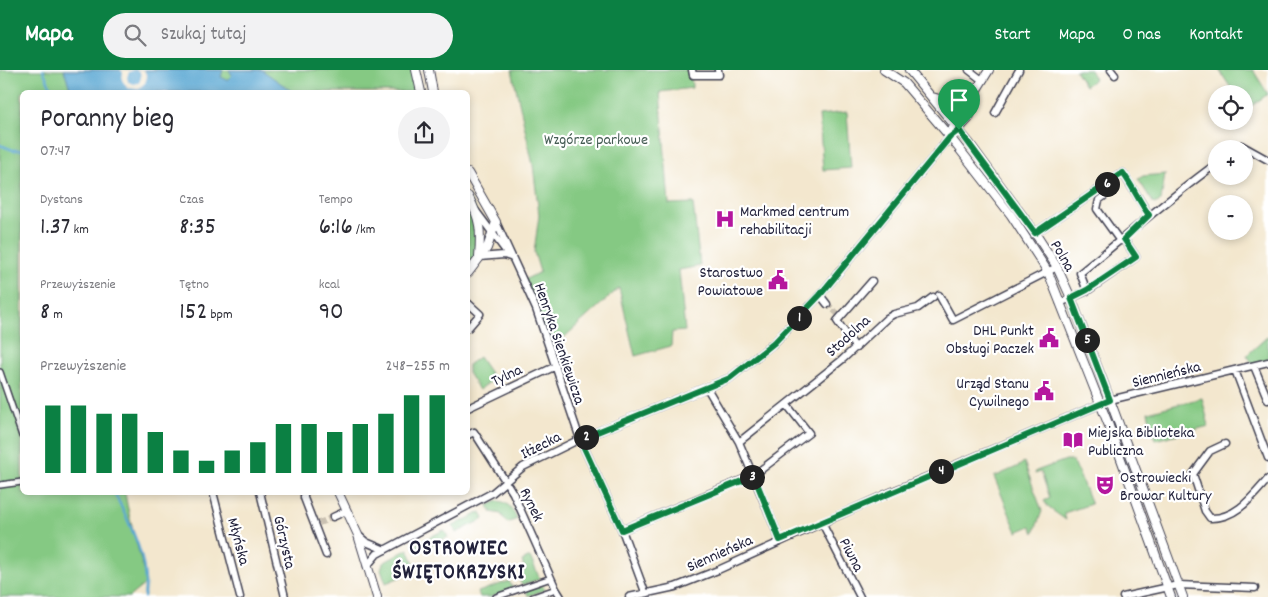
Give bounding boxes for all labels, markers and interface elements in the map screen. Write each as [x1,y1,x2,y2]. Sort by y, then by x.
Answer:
search box [103,13,453,58]
text: Mapa [25,18,73,52]
icon: search [121,21,149,49]
text: Szukaj tutaj [161,22,247,49]
text: Start [994,23,1031,48]
text: Mapa [1059,23,1094,48]
text: O nas [1122,23,1161,48]
text: Kontakt [1189,23,1243,48]
pin [938,79,980,130]
map controls [1208,85,1253,240]
button: locate [1208,85,1253,130]
icon: arrive [945,86,973,114]
text: Poranny bieg [40,101,174,141]
button: share [398,107,450,159]
park label: Wzgórze parkowe [544,129,648,152]
text: 07:47 [40,140,70,163]
button: + [1208,140,1253,185]
pin: 6 [1094,172,1120,196]
text: 6 [1104,174,1111,194]
text: Dystans [40,190,83,210]
text: Czas [179,190,204,210]
text: Tempo [319,190,353,210]
button: − [1208,195,1253,240]
place label: Markmed centrum rehabilitacji [740,201,849,242]
hospital icon: Markmed centrum rehabilitacji [714,208,736,230]
text: 1.37 [40,210,70,246]
text: 8:35 [179,210,216,246]
text: 6:16 [319,210,353,246]
text: km [70,220,89,240]
text: /km [353,220,375,240]
street label: Polna [1044,236,1080,277]
place label: Starostwo Powiatowe [698,262,763,303]
public building icon: Starostwo Powiatowe [767,269,789,291]
text: Przewyższenie [40,275,116,295]
text: Tętno [179,275,209,295]
text: kcal [319,275,340,295]
street label: Henryka Sienkiewicza [527,280,590,408]
text: 8 [40,295,50,331]
text: 152 [179,295,207,331]
text: 90 [319,295,344,331]
text: m [50,305,63,325]
text: bpm [207,305,233,325]
pin: 1 [786,306,812,330]
text: 1 [798,308,801,328]
street label: Stodolna [821,310,877,363]
place label: DHL Punkt Obsługi Paczek [946,320,1034,361]
public building icon: DHL Punkt Obsługi Paczek [1038,327,1060,349]
pin: 5 [1074,328,1100,352]
text: 5 [1084,330,1091,350]
text: Przewyższenie [40,355,126,378]
text: 248–255 m [386,355,450,378]
street label: Siennieńska [1130,356,1204,395]
street label: Tylna [488,359,527,393]
place label: Urząd Stanu Cywilnego [956,373,1029,414]
public building icon: Urząd Stanu Cywilnego [1033,380,1055,402]
place label: Miejska Biblioteka Publiczna [1088,422,1195,463]
pin: 2 [574,424,598,450]
street label: Iłżecka [517,426,566,466]
text: 2 [583,427,590,447]
library icon: Miejska Biblioteka Publiczna [1062,429,1084,451]
pin: 4 [928,458,954,484]
text: 4 [939,461,944,481]
pin: 3 [740,464,764,490]
text: 3 [749,467,756,487]
place label: Ostrowiecki Browar Kultury [1120,467,1212,508]
theatre icon: Ostrowiecki Browar Kultury [1094,474,1116,496]
street label: Rynek [513,484,549,526]
street label: Górzysta [266,514,301,572]
street label: Młyńska [220,515,255,568]
street label: Siennieńska [683,529,757,579]
street label: Piwna [832,534,869,577]
district label: OSTROWIEC ŚWIĘTOKRZYSKI [393,535,525,589]

